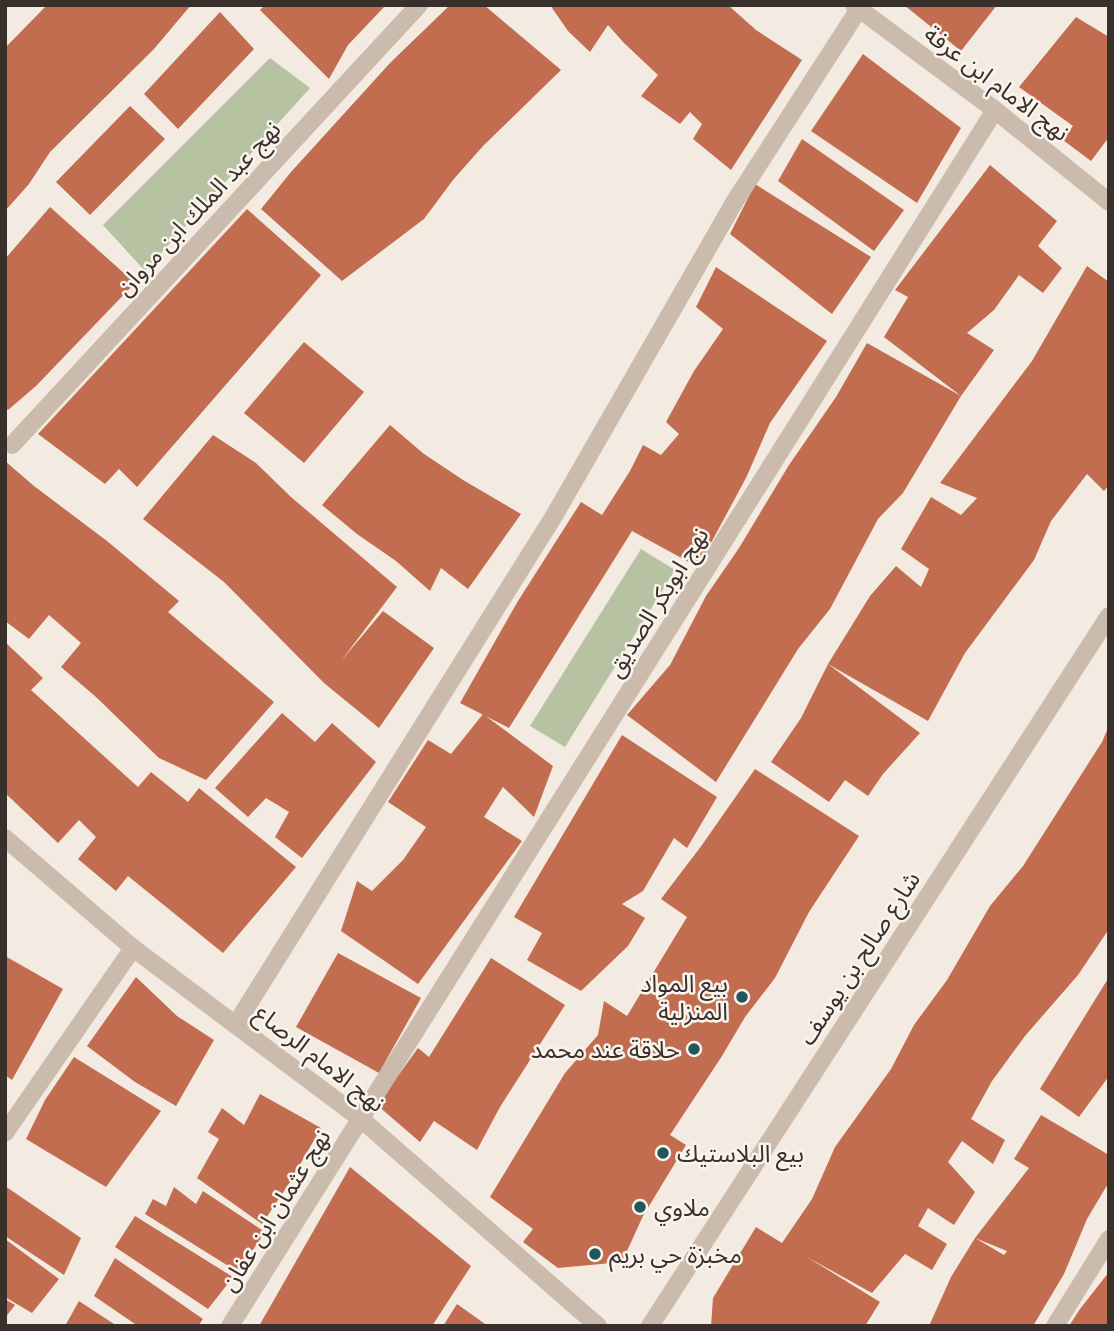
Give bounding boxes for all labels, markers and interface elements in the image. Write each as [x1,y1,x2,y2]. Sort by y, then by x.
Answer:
street label: نهج الامام ابن عرفة [916,19,1075,150]
street label: نهج عبد الملك ابن مروان [109,114,289,304]
street label: نهج ابوبكر الصديق [599,522,717,684]
street label: شارع صالح بن يوسف [792,866,928,1052]
place label: بيع المواد المنزلية [640,969,728,1026]
marker: بيع المواد المنزلية [734,989,750,1005]
street label: نهج الامام الرصاع [247,998,391,1121]
place label: حلاقة عند محمد [531,1035,680,1064]
marker: حلاقة عند محمد [686,1041,702,1057]
street label: نهج عثمان ابن عفان [213,1124,339,1298]
place label: بيع البلاستيك [677,1139,804,1171]
marker: بيع البلاستيك [655,1145,671,1161]
place label: ملاوي [654,1193,710,1226]
marker: ملاوي [632,1199,648,1215]
place label: مخبزة حي بريم [609,1240,742,1273]
marker: مخبزة حي بريم [587,1246,603,1262]

